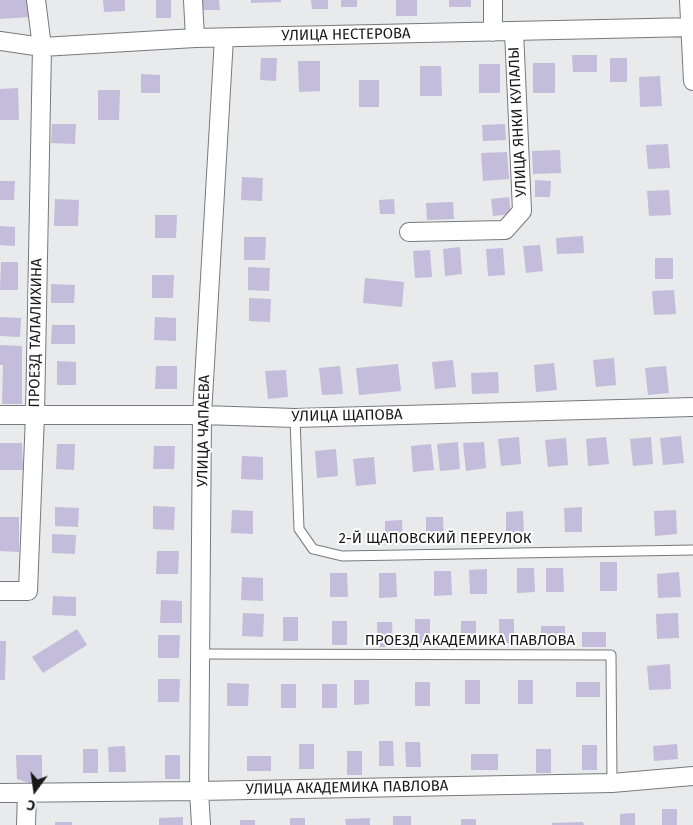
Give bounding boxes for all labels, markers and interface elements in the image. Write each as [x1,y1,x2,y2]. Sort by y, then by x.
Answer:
street label: УЛИЦА НЕСТЕРОВА [281,25,411,45]
street label: УЛИЦА ЯНКИ КУПАЛЫ [505,46,531,198]
street label: ПРОЕЗД ТАЛАЛИХИНА [26,258,46,408]
street label: УЛИЦА ЧАПАЕВА [194,375,214,487]
street label: УЛИЦА ЩАПОВА [291,406,403,426]
street label: 2-Й ЩАПОВСКИЙ ПЕРЕУЛОК [338,530,532,548]
street label: ПРОЕЗД АКАДЕМИКА ПАВЛОВА [365,632,575,650]
north arrow [10,765,60,815]
street label: УЛИЦА АКАДЕМИКА ПАВЛОВА [246,777,448,799]
text: С [25,796,37,814]

